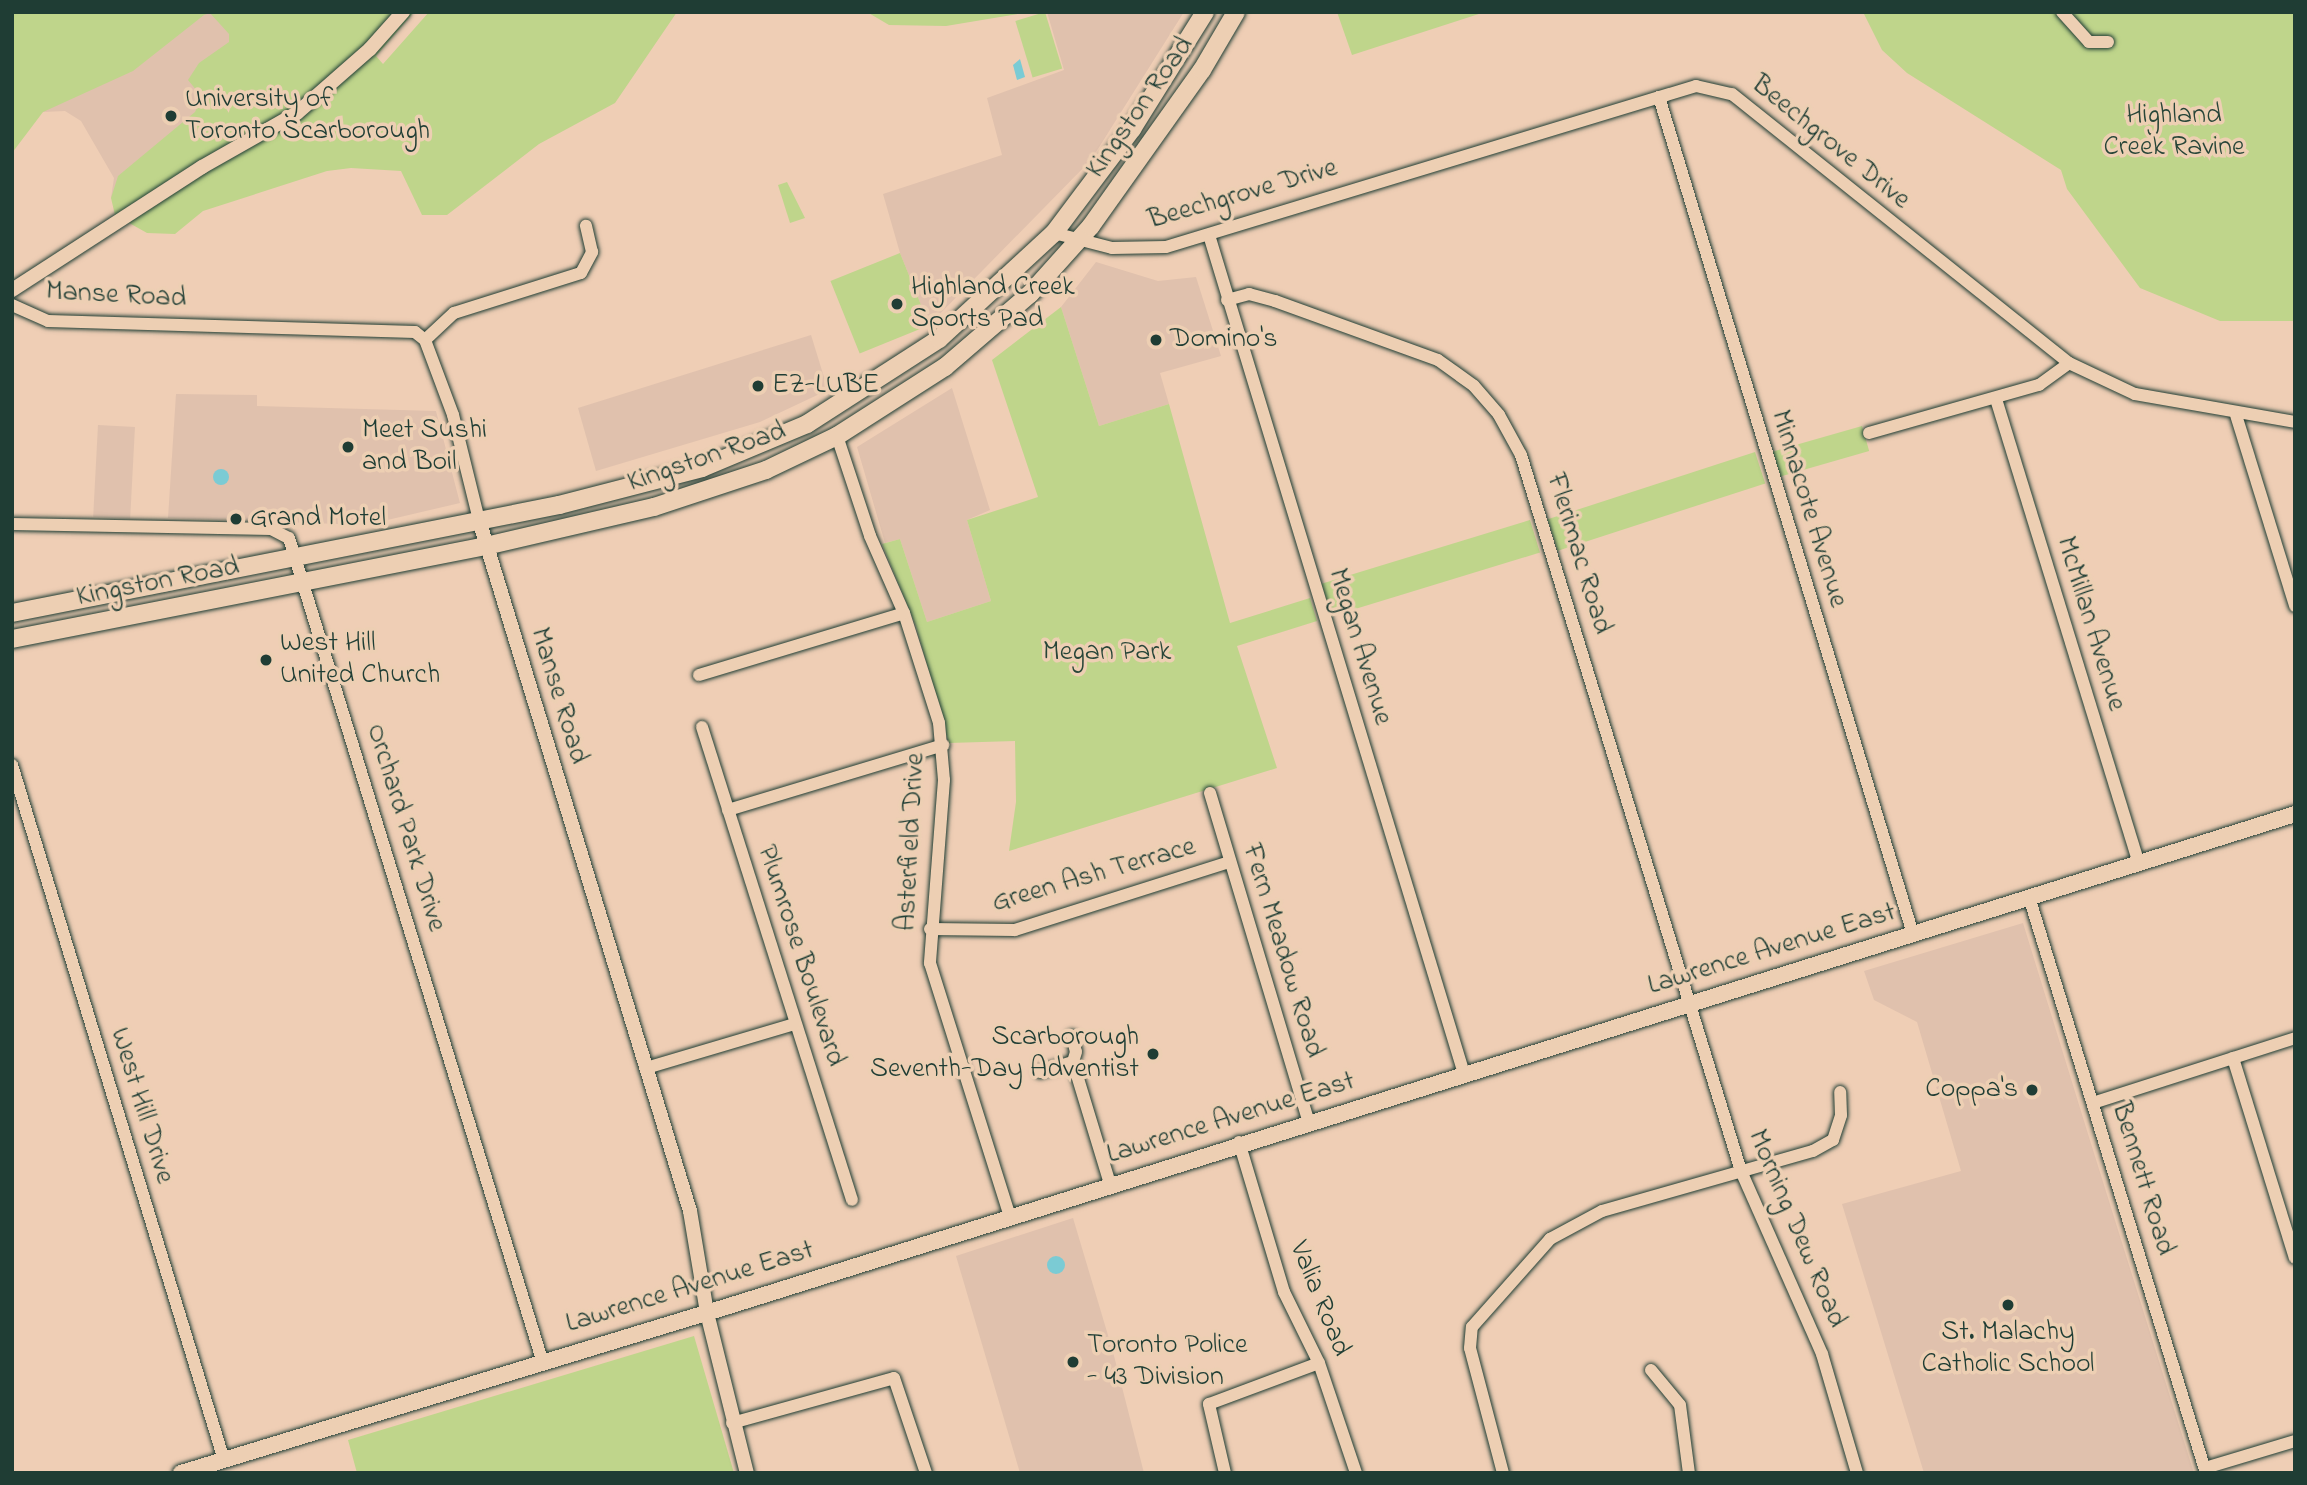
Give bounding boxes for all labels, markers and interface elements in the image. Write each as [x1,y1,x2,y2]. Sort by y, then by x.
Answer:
street label: Kingston Road [1080,31,1202,185]
street label: Beechgrove Drive [1744,69,1916,217]
place label: University of Toronto Scarborough [185,83,430,149]
park label: Highland Creek Ravine [2103,99,2245,165]
marker: University of Toronto Scarborough [163,108,179,124]
street label: Beechgrove Drive [1145,152,1341,238]
place label: Highland Creek Sports Pad [911,271,1075,337]
street label: Manse Road [45,276,187,316]
marker: Highland Creek Sports Pad [889,296,905,312]
place label: Domino's [1170,323,1277,357]
marker: Domino's [1148,332,1164,348]
place label: EZ-LUBE [772,369,879,403]
marker: EZ-LUBE [750,378,766,394]
street label: Minnacote Avenue [1762,406,1854,612]
place label: Meet Sushi and Boil [362,414,487,480]
street label: Kingston Road [624,415,790,501]
marker: Meet Sushi and Boil [340,439,356,455]
street label: Flerimac Road [1538,470,1618,638]
place label: Grand Motel [250,502,386,536]
marker: Grand Motel [228,511,244,527]
street label: McMillan Avenue [2048,533,2132,715]
street label: Kingston Road [74,551,242,615]
street label: Megan Avenue [1319,565,1399,729]
street label: Manse Road [521,624,595,768]
place label: West Hill United Church [280,627,440,693]
park label: Megan Park [1043,636,1171,670]
marker: West Hill United Church [258,652,274,668]
street label: Orchard Park Drive [357,720,453,936]
street label: Asterfield Drive [891,752,933,932]
street label: Green Ash Terrace [988,831,1200,921]
street label: Fern Meadow Road [1234,840,1330,1062]
street label: Plumrose Boulevard [748,841,852,1071]
street label: Lawrence Avenue East [1644,896,1900,1004]
place label: Scarborough Seventh-Day Adventist [870,1021,1139,1087]
street label: West Hill Drive [101,1024,181,1188]
marker: Scarborough Seventh-Day Adventist [1145,1046,1161,1062]
street label: Lawrence Avenue East [1103,1065,1359,1173]
place label: Coppa's [1925,1073,2018,1107]
marker: Coppa's [2024,1082,2040,1098]
street label: Bennett Road [2103,1098,2181,1260]
street label: Morning Dew Road [1739,1125,1853,1333]
street label: Lawrence Avenue East [562,1234,818,1342]
street label: Valia Road [1281,1237,1357,1361]
marker: St. Malachy Catholic School [2000,1297,2016,1313]
place label: St. Malachy Catholic School [1922,1316,2094,1382]
place label: Toronto Police - 43 Division [1087,1329,1247,1395]
marker: Toronto Police - 43 Division [1065,1354,1081,1370]

